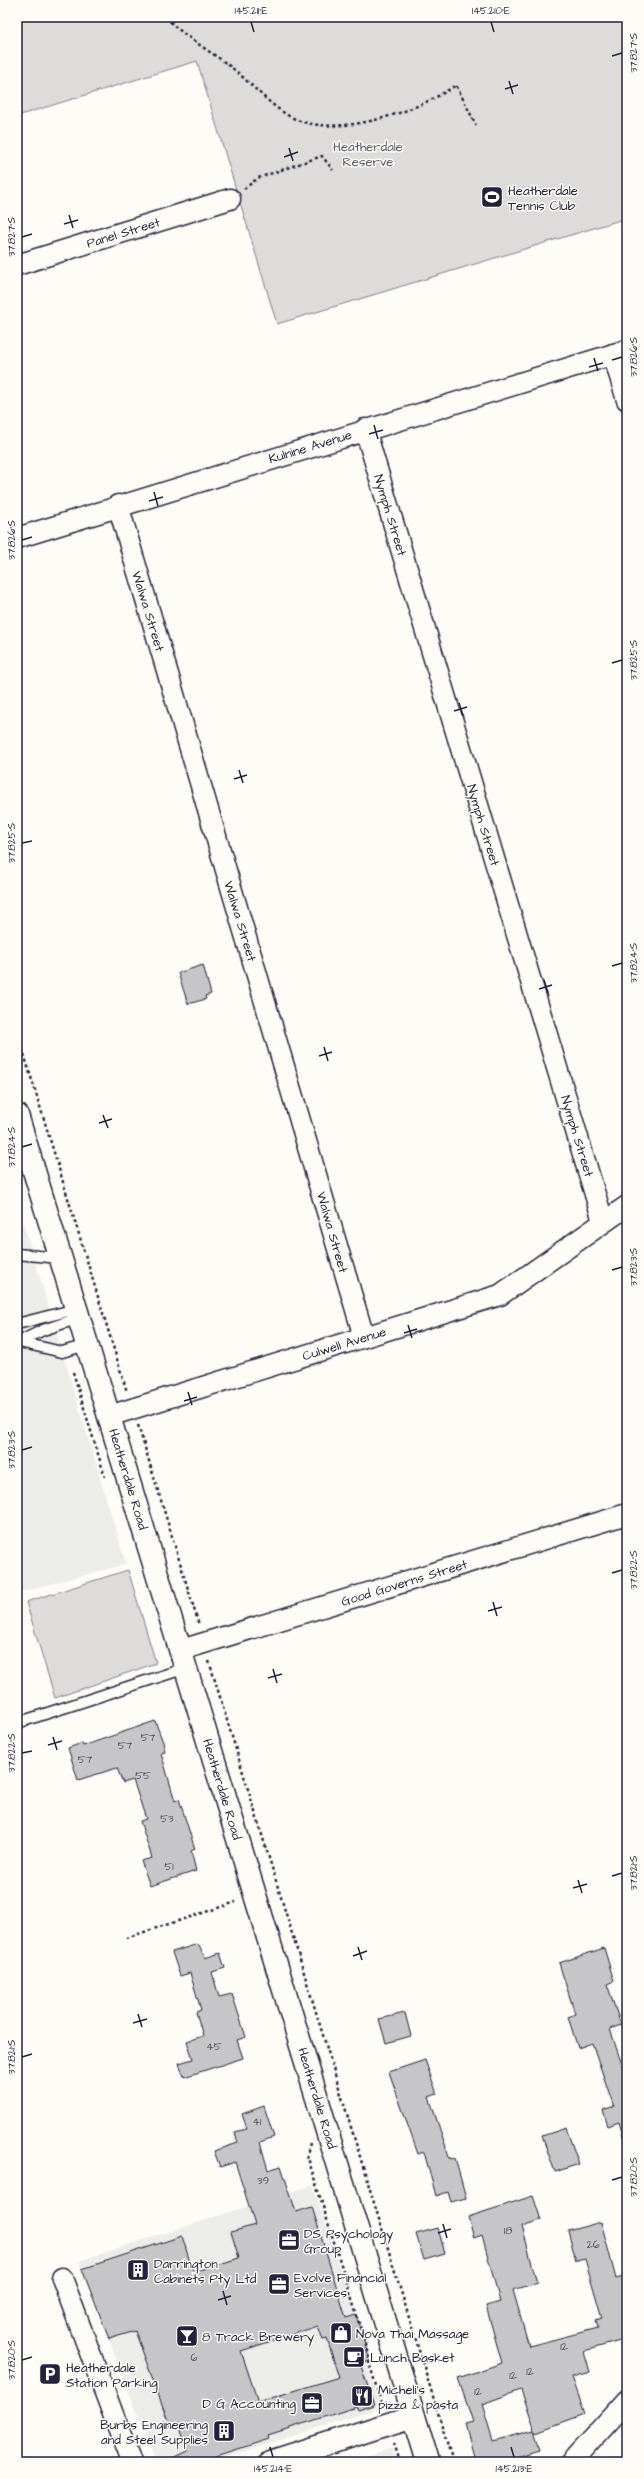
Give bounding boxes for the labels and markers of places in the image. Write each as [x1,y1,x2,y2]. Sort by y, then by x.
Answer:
place label: Heatherdale Tennis Club [508,182,578,215]
sports icon: Heatherdale Tennis Club [479,184,505,210]
place label: DS Psychology Group [304,2225,393,2258]
office icon: DS Psychology Group [276,2227,302,2253]
place label: Darrington Cabinets Pty Ltd [154,2255,257,2289]
building icon: Darrington Cabinets Pty Ltd [125,2257,151,2283]
place label: Evolve Financial Services [294,2269,386,2302]
office icon: Evolve Financial Services [266,2271,292,2297]
shop icon: Nova Thai Massage [328,2320,354,2346]
bar icon: 8 Track Brewery [174,2323,200,2349]
place label: Nova Thai Massage [356,2325,469,2344]
place label: 8 Track Brewery [202,2328,314,2347]
cafe icon: Lunch Basket [341,2344,367,2370]
place label: Lunch Basket [370,2349,455,2367]
place label: Heatherdale Station Parking [66,2359,158,2393]
parking icon: Heatherdale Station Parking [37,2361,63,2387]
place label: Micheli's pizza & pasta [378,2381,458,2414]
restaurant icon: Micheli's pizza & pasta [349,2383,375,2409]
office icon: D G Accounting [299,2390,325,2416]
place label: D G Accounting [203,2395,296,2414]
place label: Burbs Engineering and Steel Supplies [100,2416,208,2449]
building icon: Burbs Engineering and Steel Supplies [211,2418,237,2444]

